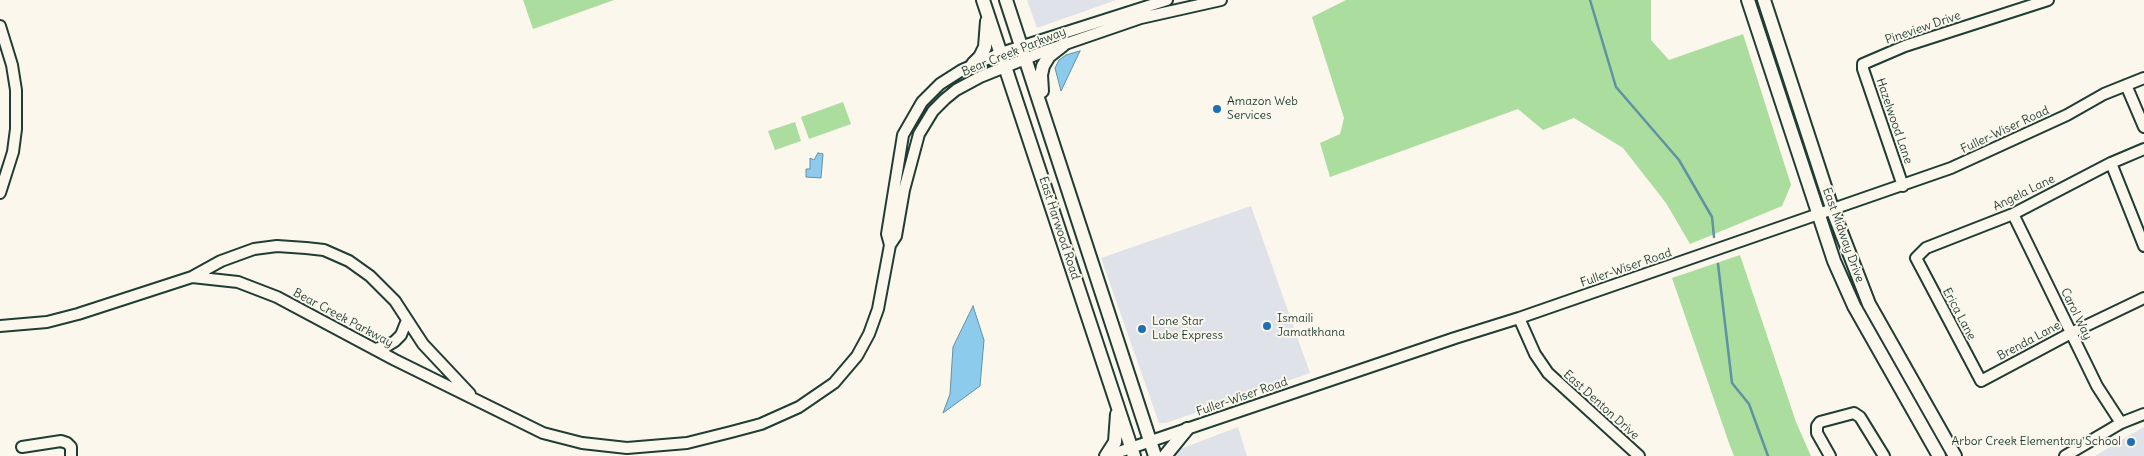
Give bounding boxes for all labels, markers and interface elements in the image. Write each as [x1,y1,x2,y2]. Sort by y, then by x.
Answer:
street label: Pineview Drive [1883,8,1963,48]
street label: Bear Creek Parkway [960,25,1068,79]
street label: Hazelwood Lane [1873,76,1915,166]
place label: Amazon Web Services [1227,95,1298,123]
marker: Amazon Web Services [1211,103,1223,115]
street label: Fuller-Wiser Road [1959,103,2051,157]
street label: Angela Lane [1991,172,2057,214]
street label: East Harwood Road [1036,175,1082,281]
street label: East Midway Drive [1819,186,1867,284]
street label: Fuller-Wiser Road [1578,246,1674,290]
street label: Erica Lane [1939,285,1979,343]
street label: Bear Creek Parkway [291,286,395,350]
street label: Carol Way [2057,286,2095,342]
place label: Ismaili Jamatkhana [1277,312,1345,340]
place label: Lone Star Lube Express [1152,315,1223,343]
street label: Brenda Lane [1995,318,2063,364]
marker: Ismaili Jamatkhana [1261,320,1273,332]
marker: Lone Star Lube Express [1136,323,1148,335]
street label: East Denton Drive [1560,367,1642,443]
street label: Fuller-Wiser Road [1194,375,1290,419]
place label: Arbor Creek Elementary School [1952,435,2121,449]
marker: Arbor Creek Elementary School [2125,436,2137,448]

